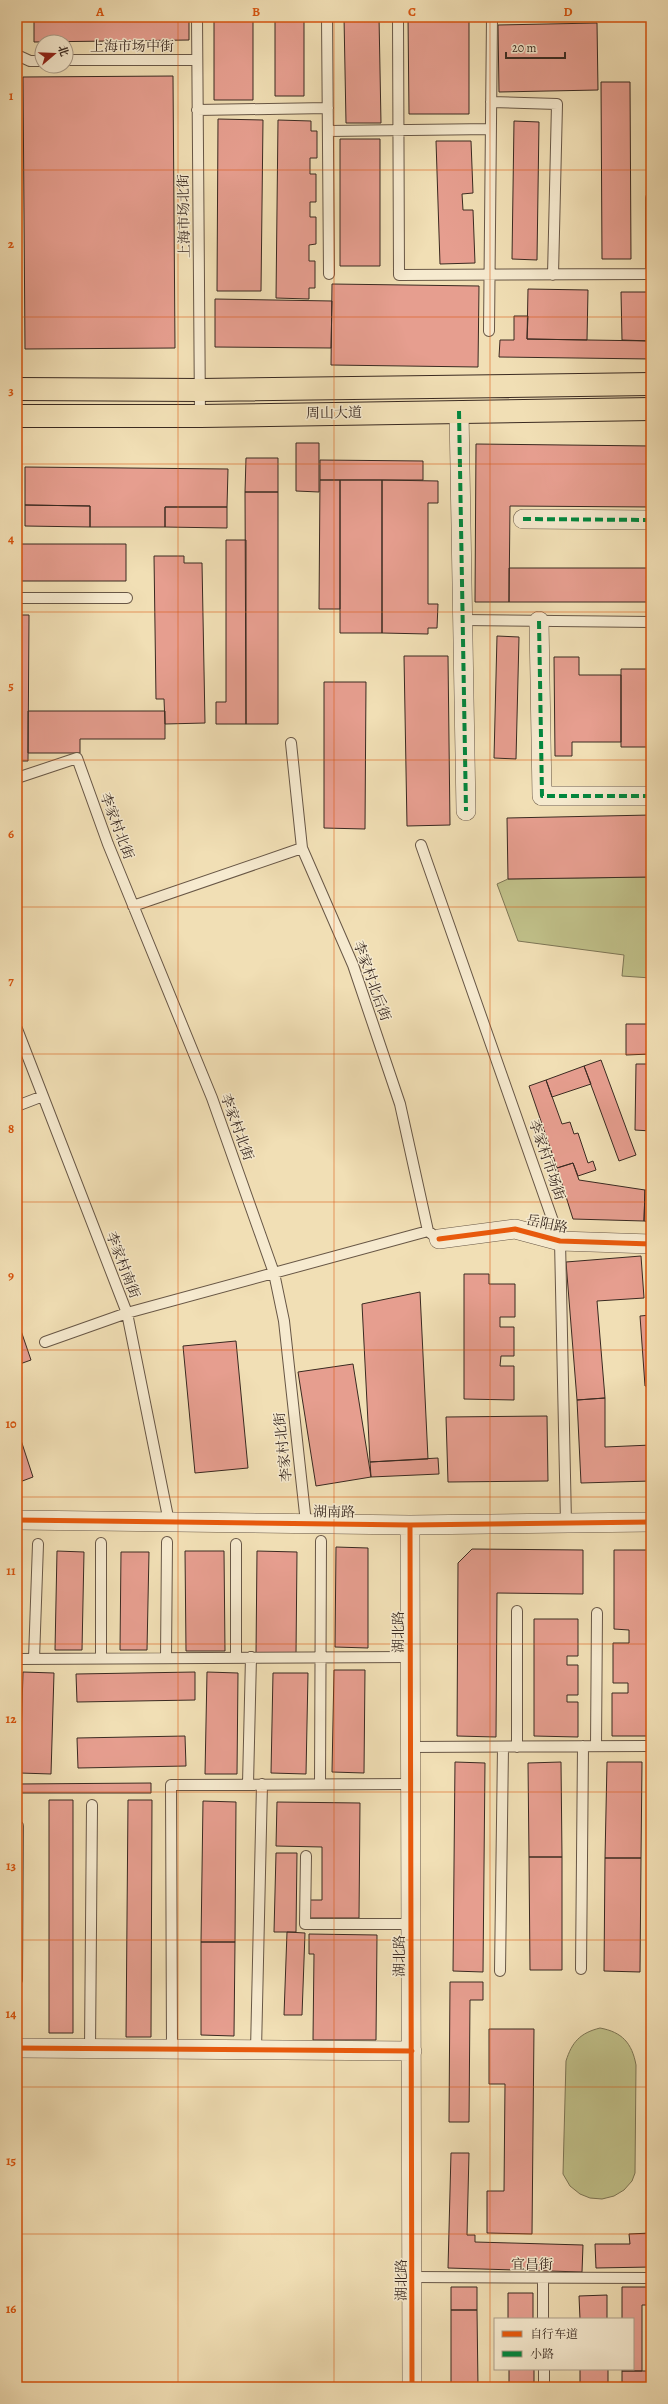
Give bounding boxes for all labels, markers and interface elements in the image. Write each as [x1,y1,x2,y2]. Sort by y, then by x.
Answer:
text: A [95,3,105,20]
text: B [252,3,260,20]
text: C [408,3,416,20]
text: D [563,3,573,20]
north arrow [34,34,74,74]
scale bar [506,34,565,60]
street label: 上海市场中街 [90,37,174,56]
text: 20 m [512,40,536,56]
text: 北 [54,43,72,59]
text: 1 [9,87,14,104]
street label: 上海市场北街 [174,174,194,258]
text: 2 [8,235,15,252]
text: 3 [8,382,14,399]
street label: 周山大道 [306,403,362,423]
text: 4 [8,530,14,547]
text: 5 [8,677,14,694]
street label: 李家村北街 [96,790,138,862]
text: 6 [8,825,14,842]
street label: 李家村北后街 [349,938,395,1024]
text: 7 [8,972,14,989]
street label: 李家村北街 [216,1091,258,1163]
street label: 李家村市场街 [524,1117,570,1203]
text: 8 [8,1120,14,1137]
street label: 岳阳路 [524,1210,570,1238]
street label: 李家村南街 [102,1229,144,1301]
text: 9 [8,1267,14,1284]
street label: 李家村北街 [270,1411,296,1483]
text: 10 [5,1415,17,1432]
street label: 湖南路 [313,1502,355,1522]
text: 11 [6,1562,16,1579]
street label: 湖北路 [389,1611,408,1653]
text: 12 [6,1710,17,1727]
text: 13 [6,1857,17,1874]
street label: 湖北路 [390,1935,409,1977]
text: 14 [6,2005,16,2022]
text: 15 [6,2152,17,2169]
street label: 宜昌街 [511,2255,553,2274]
street label: 湖北路 [392,2259,411,2301]
text: 16 [6,2300,16,2317]
legend [494,2318,634,2370]
text: 自行车道 [530,2326,578,2342]
text: 小路 [530,2346,554,2362]

